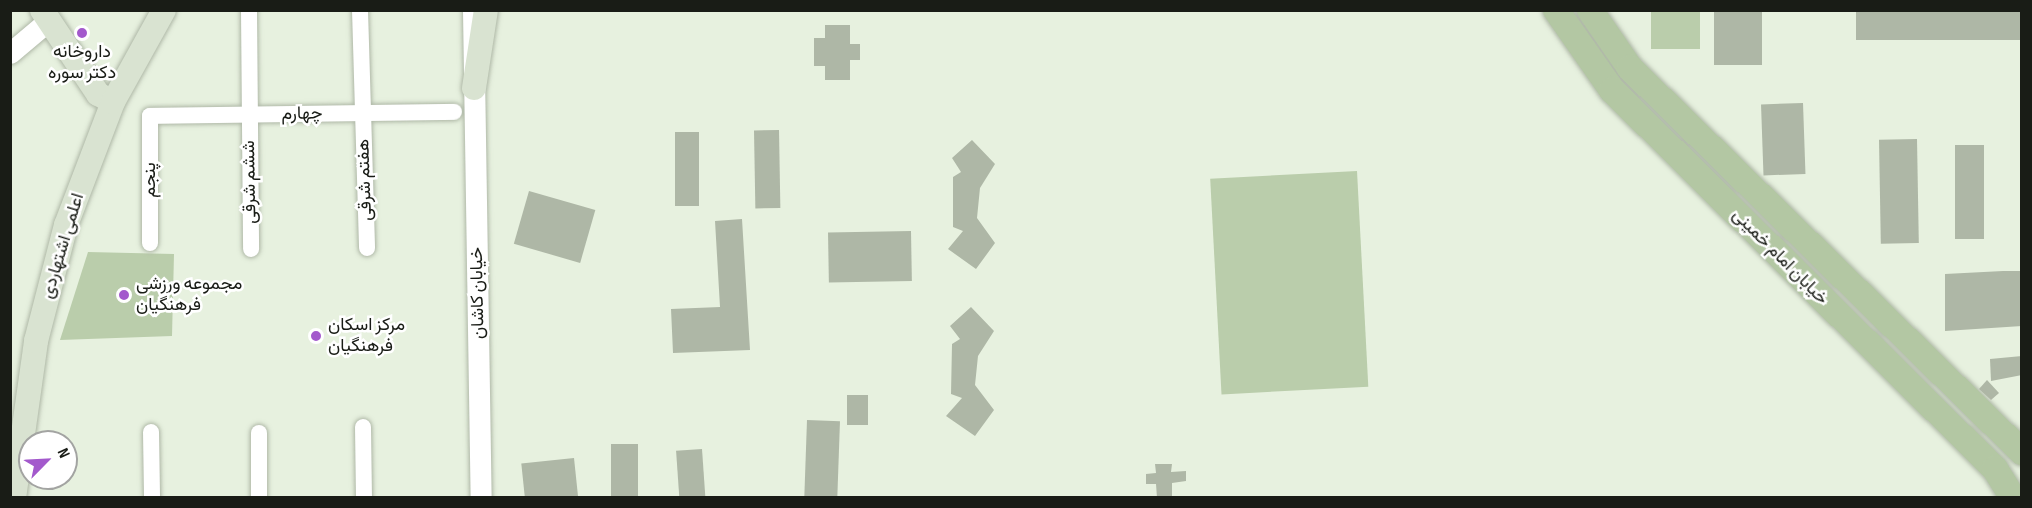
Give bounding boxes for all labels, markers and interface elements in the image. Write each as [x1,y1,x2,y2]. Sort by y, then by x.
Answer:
marker: داروخانه دکتر سوره [75,26,89,40]
place label: داروخانه دکتر سوره [48,42,116,84]
street label: چهارم [281,103,323,125]
street label: هفتم شرقی [353,139,377,221]
street label: ششم شرقی [238,140,262,224]
street label: پنجم [139,162,161,198]
street label: اعلمی اشتهاردی [37,191,89,301]
street label: خیابان امام خمینی [1727,204,1833,310]
street label: خیابان کاشان [466,247,490,339]
place label: مجموعه ورزشی فرهنگیان [136,274,242,316]
marker: مجموعه ورزشی فرهنگیان [117,288,131,302]
place label: مرکز اسکان فرهنگیان [328,315,405,358]
marker: مرکز اسکان فرهنگیان [309,329,323,343]
north arrow [18,430,78,490]
text: N [53,446,73,461]

